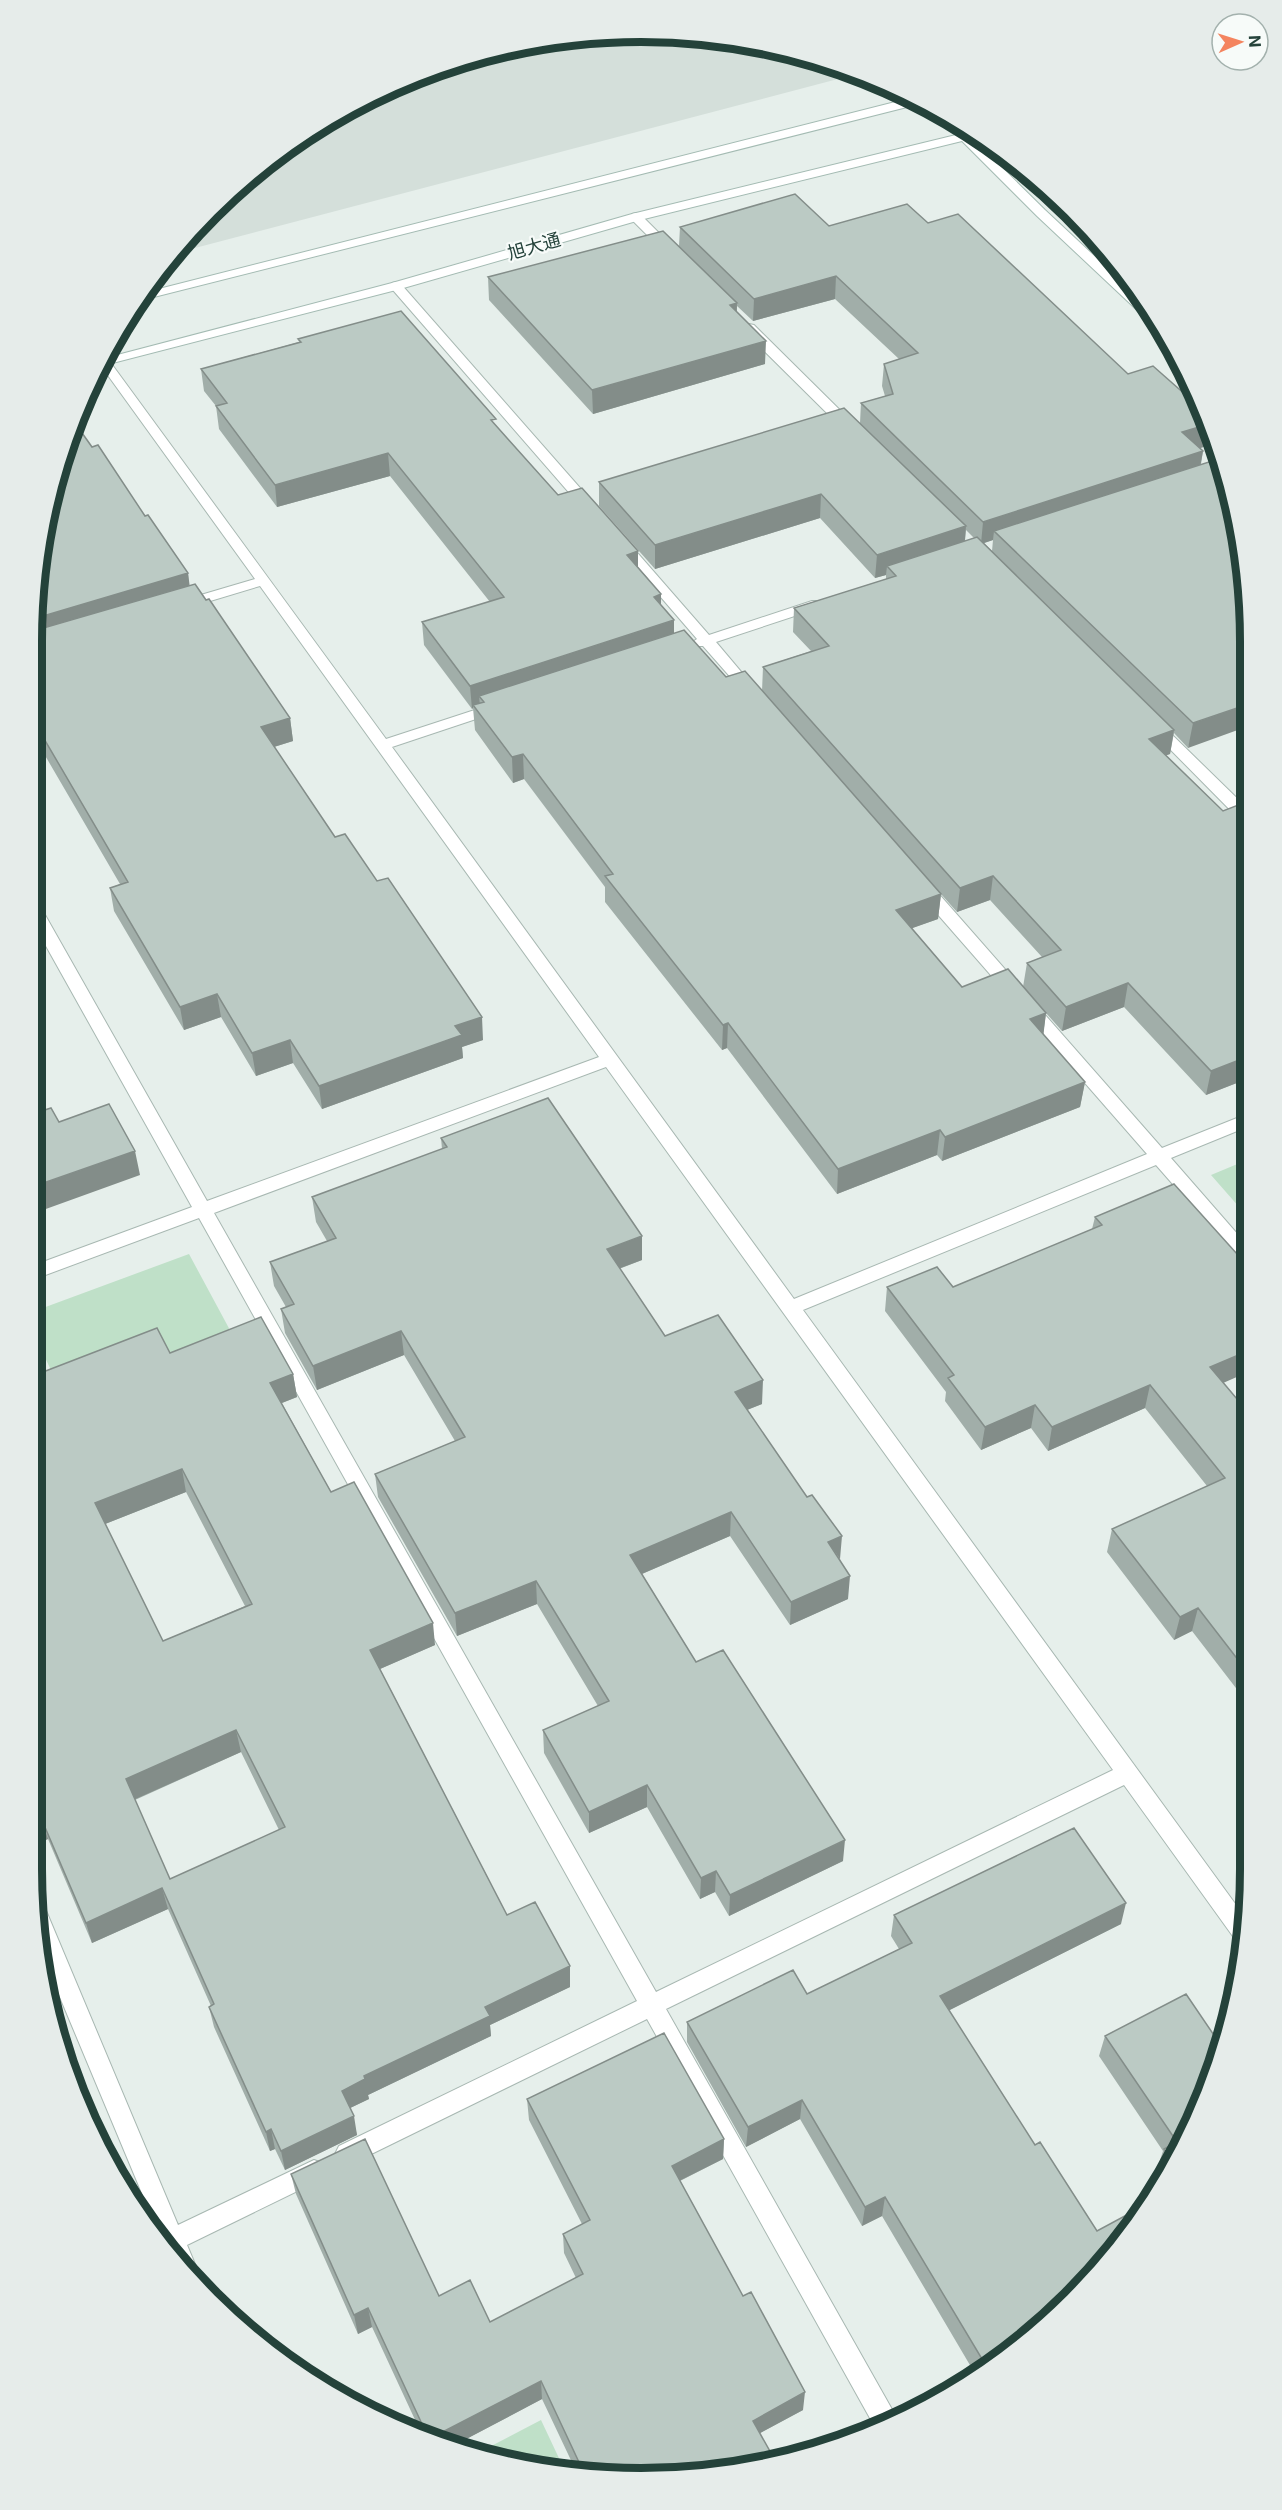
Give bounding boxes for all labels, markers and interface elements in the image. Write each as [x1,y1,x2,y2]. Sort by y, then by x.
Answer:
north arrow [1210,12,1270,72]
text: N [1245,35,1265,48]
street label: 旭大通 [505,228,563,264]

